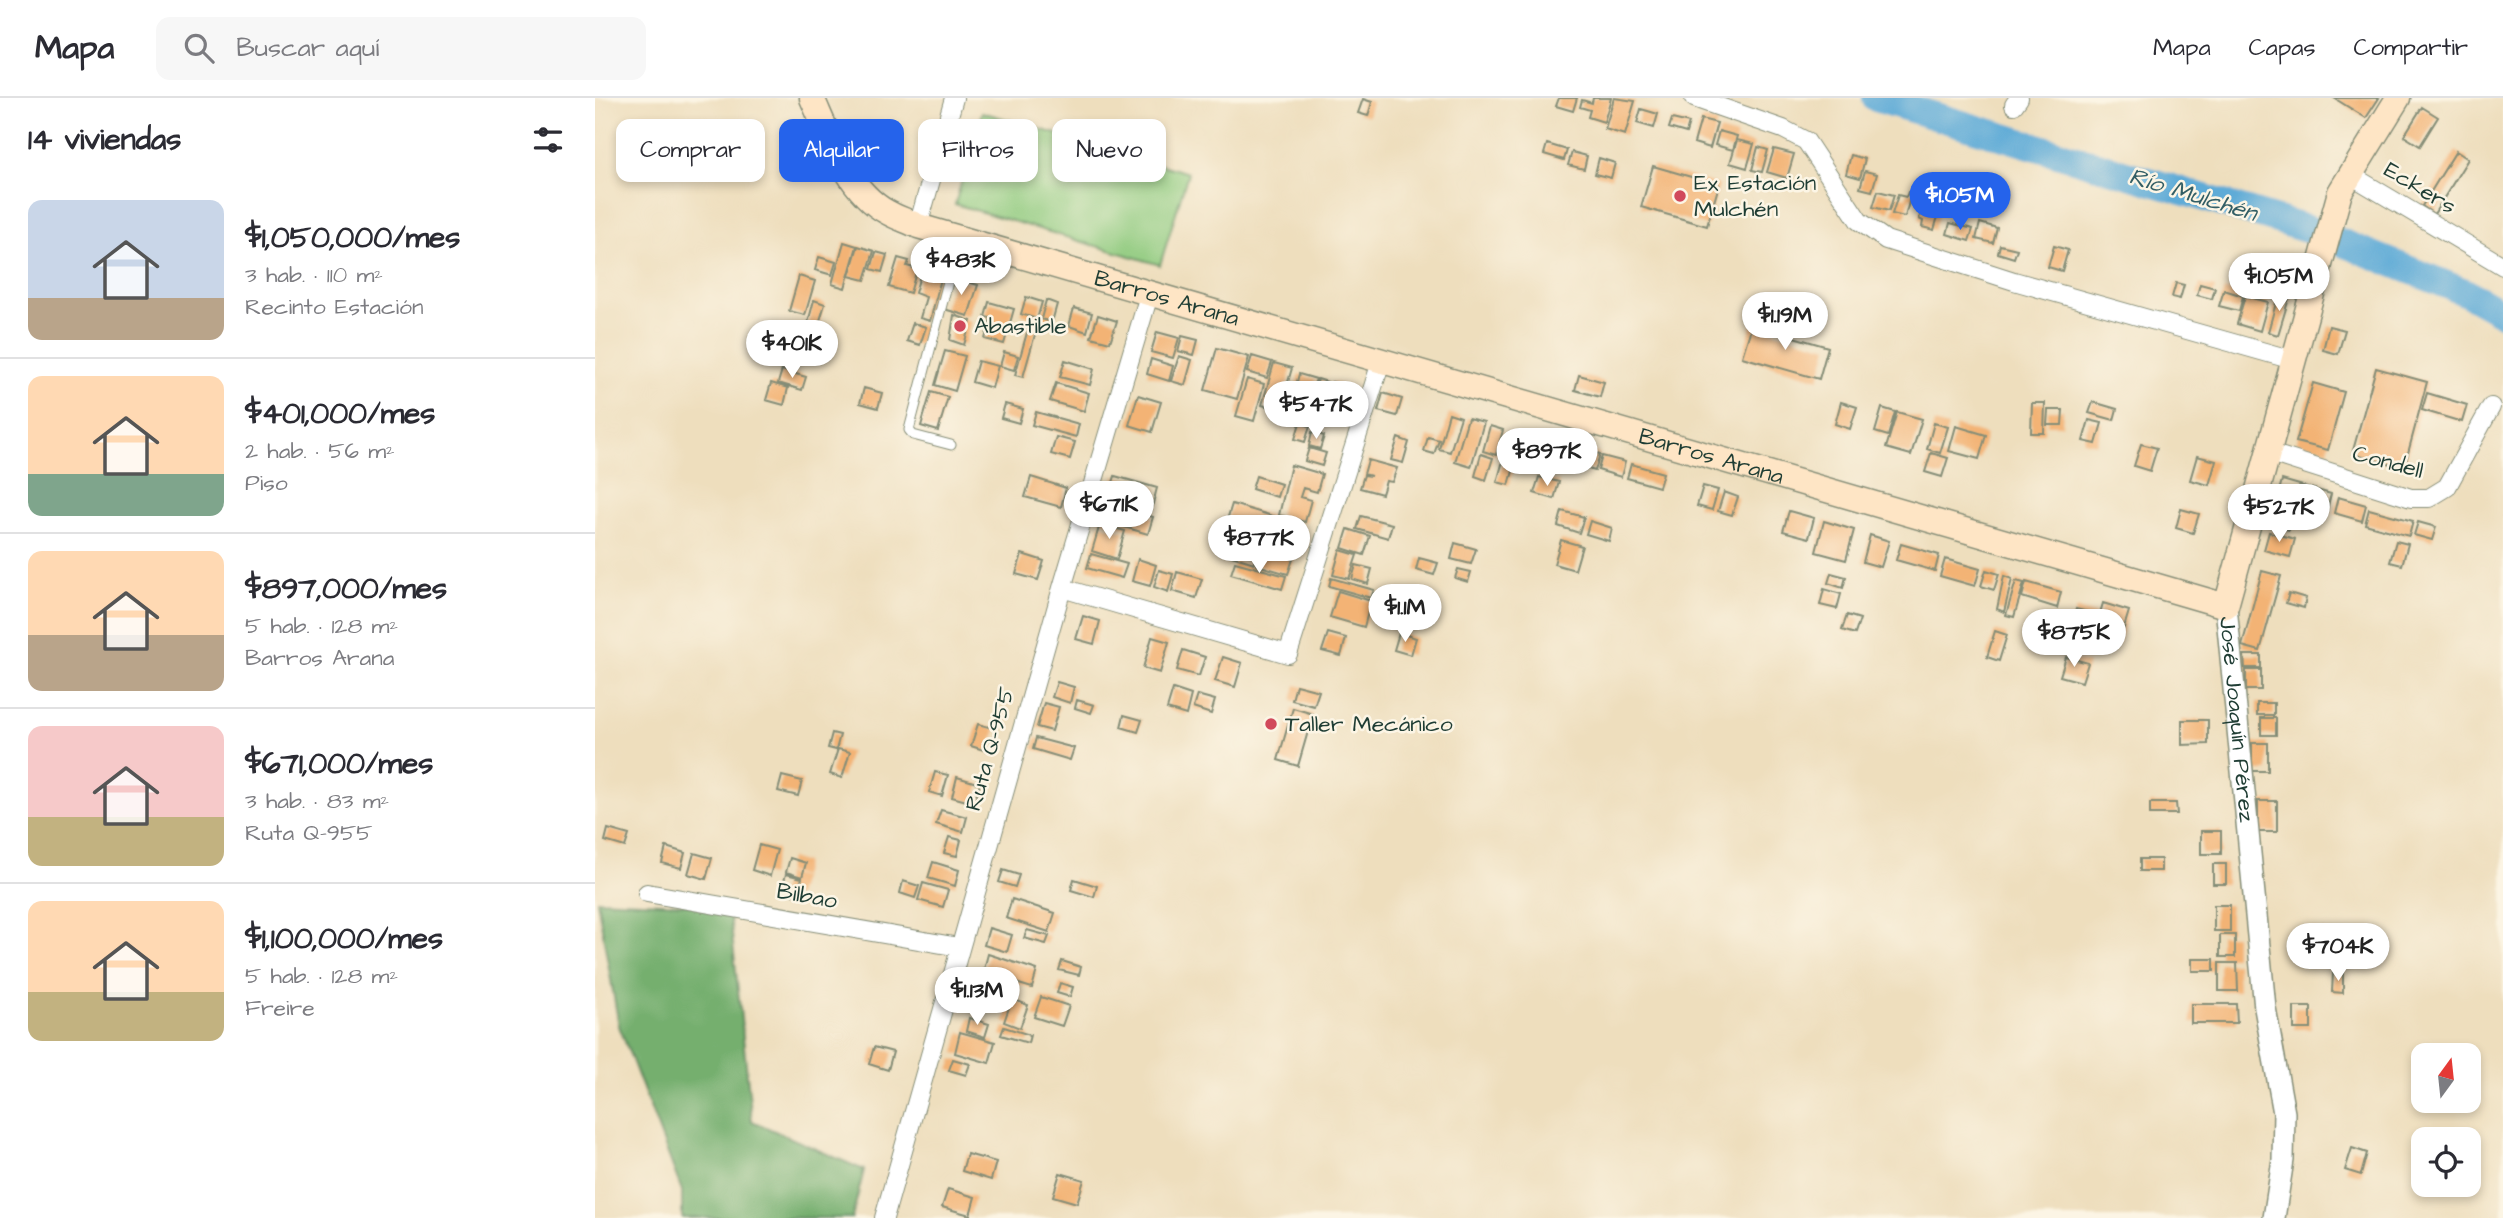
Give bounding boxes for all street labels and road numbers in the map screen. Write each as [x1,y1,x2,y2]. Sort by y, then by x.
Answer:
street label: Eckers [2378,154,2462,222]
street label: Barros Arana [1091,262,1243,335]
street label: Barros Arana [1635,420,1788,493]
street label: Condell [2349,437,2427,487]
street label: José Joaquín Pérez [2211,615,2263,824]
street label: Ruta Q-955 [957,683,1023,815]
street label: Bilbao [774,875,840,917]

